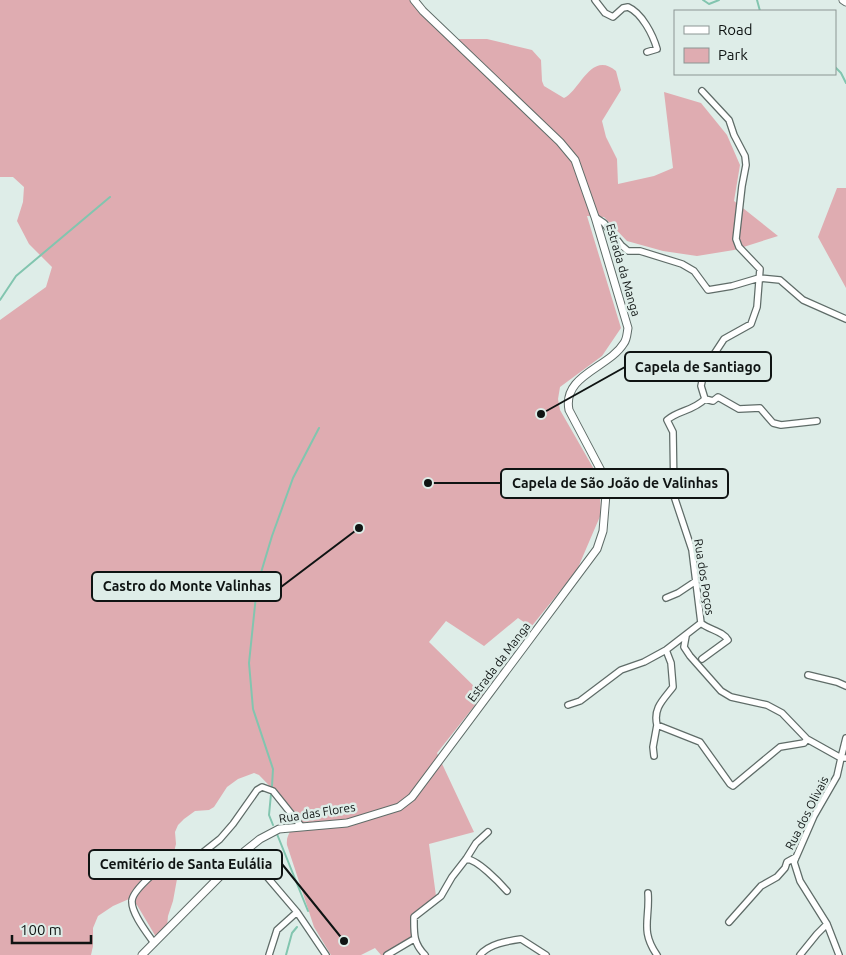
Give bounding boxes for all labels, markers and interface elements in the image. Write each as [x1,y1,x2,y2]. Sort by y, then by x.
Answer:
legend [674,10,836,75]
text: Road [718,21,753,38]
text: Park [718,46,748,63]
street label: Estrada da Manga [604,222,643,318]
callout: Capela de Santiago [625,352,771,381]
text: Capela de Santiago [635,359,761,375]
callout: Capela de São João de Valinhas [501,469,728,498]
text: Capela de São João de Valinhas [512,475,718,491]
street label: Rua dos Poços [692,538,717,616]
callout: Castro do Monte Valinhas [92,572,281,601]
text: Castro do Monte Valinhas [103,578,272,594]
street label: Estrada da Manga [465,620,533,704]
street label: Rua dos Olivais [782,774,831,852]
street label: Rua das Flores [278,800,356,825]
callout: Cemitério de Santa Eulália [89,850,282,879]
text: Cemitério de Santa Eulália [100,856,272,872]
scale bar [12,912,91,944]
text: 100 m [20,921,62,938]

